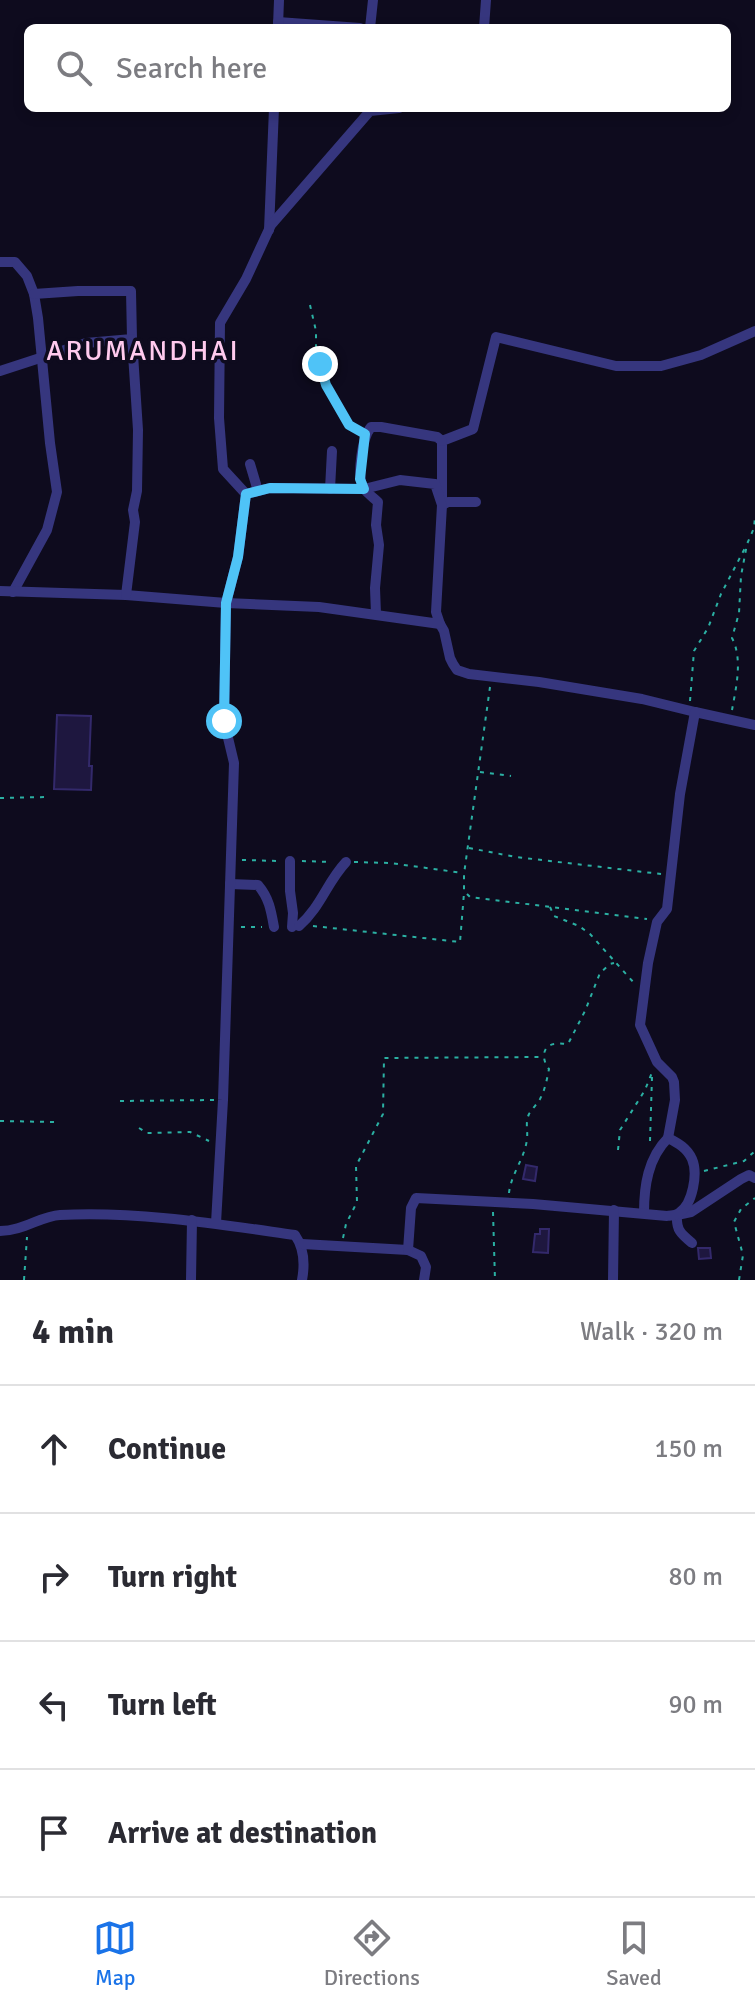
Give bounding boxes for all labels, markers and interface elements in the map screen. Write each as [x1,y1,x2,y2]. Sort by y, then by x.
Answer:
search box [24,24,731,112]
icon: search [52,46,96,90]
text: Search here [116,50,267,87]
district label: ARUMANDHAI [46,334,240,368]
route end [302,346,338,382]
route start [206,703,242,739]
text: 4 min [32,1311,114,1353]
text: Walk · 320 m [580,1316,723,1348]
icon: ahead [32,1427,76,1471]
text: Continue [108,1431,226,1468]
text: 150 m [654,1433,723,1465]
icon: right [32,1555,76,1599]
text: Turn right [108,1559,237,1596]
text: 80 m [668,1561,723,1593]
icon: left [32,1683,76,1727]
text: Turn left [108,1687,217,1724]
text: 90 m [668,1689,723,1721]
icon: arrive [32,1811,76,1855]
text: Arrive at destination [108,1815,377,1852]
tab: Map [93,1916,137,1991]
tab: Directions [324,1916,420,1991]
tab: Saved [606,1916,662,1991]

